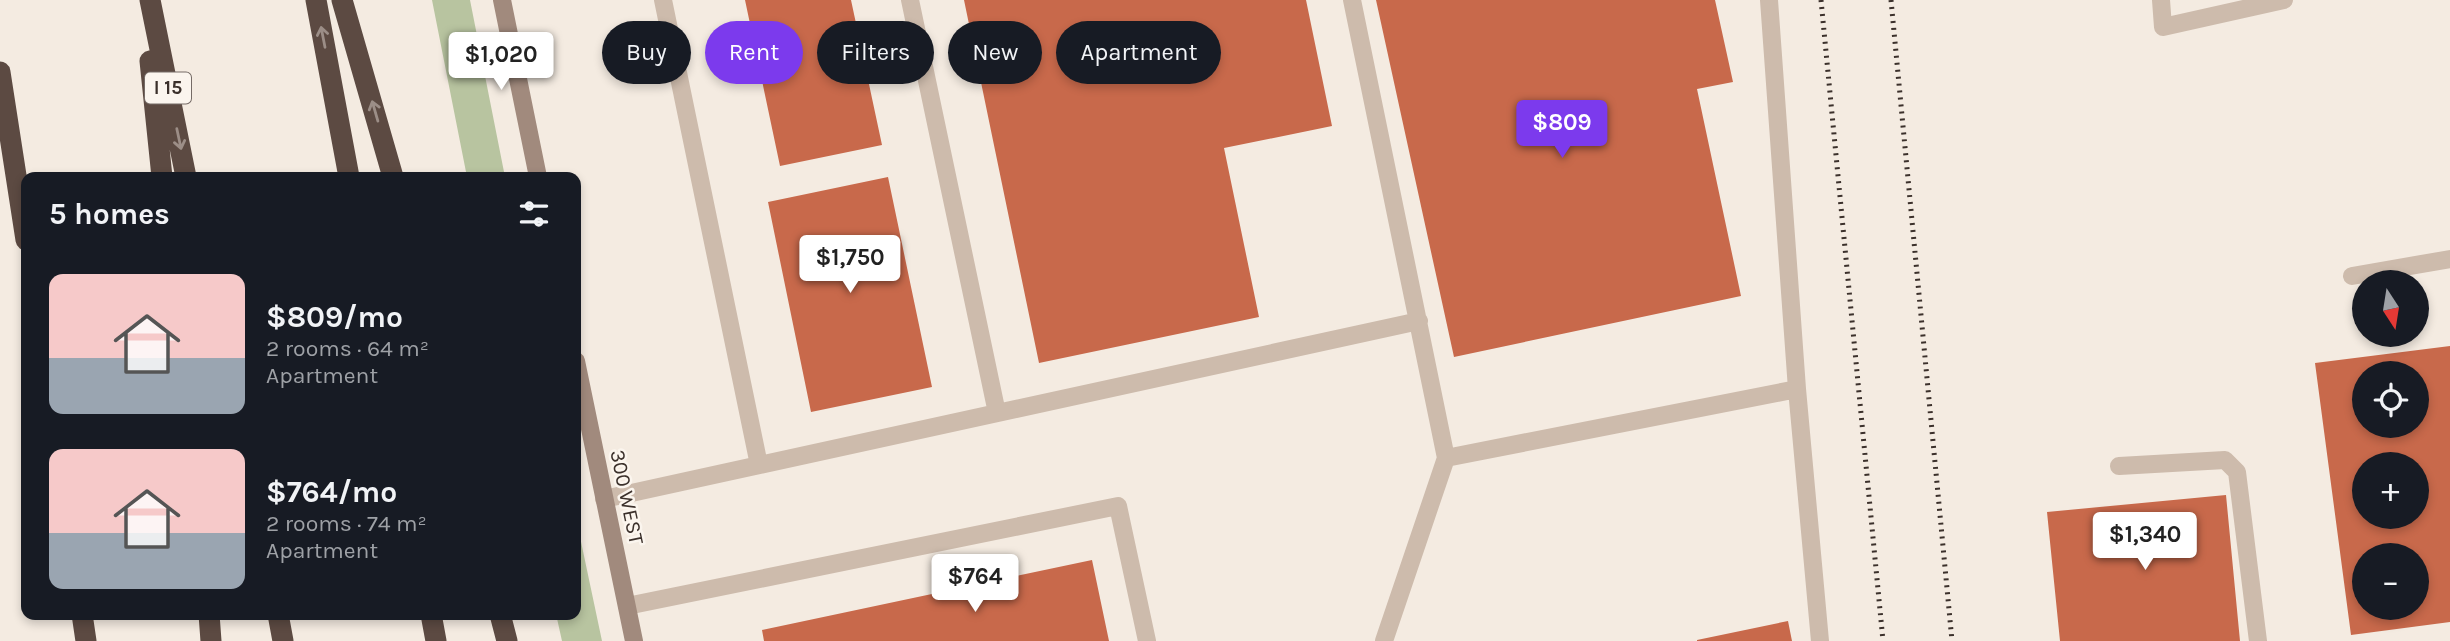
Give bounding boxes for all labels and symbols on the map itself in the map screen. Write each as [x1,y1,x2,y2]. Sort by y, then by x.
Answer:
one-way arrow [316,26,329,49]
pin: $1,020 [444,32,558,92]
road number: I 15 [145,72,191,104]
one-way arrow [367,100,380,122]
pin: $809 [1521,100,1603,160]
one-way arrow [172,127,186,150]
pin: $1,750 [793,236,907,295]
north arrow [2352,270,2429,346]
street label: 300 WEST [605,448,649,547]
pin: $1,340 [2088,512,2202,572]
pin: $764 [934,554,1016,614]

